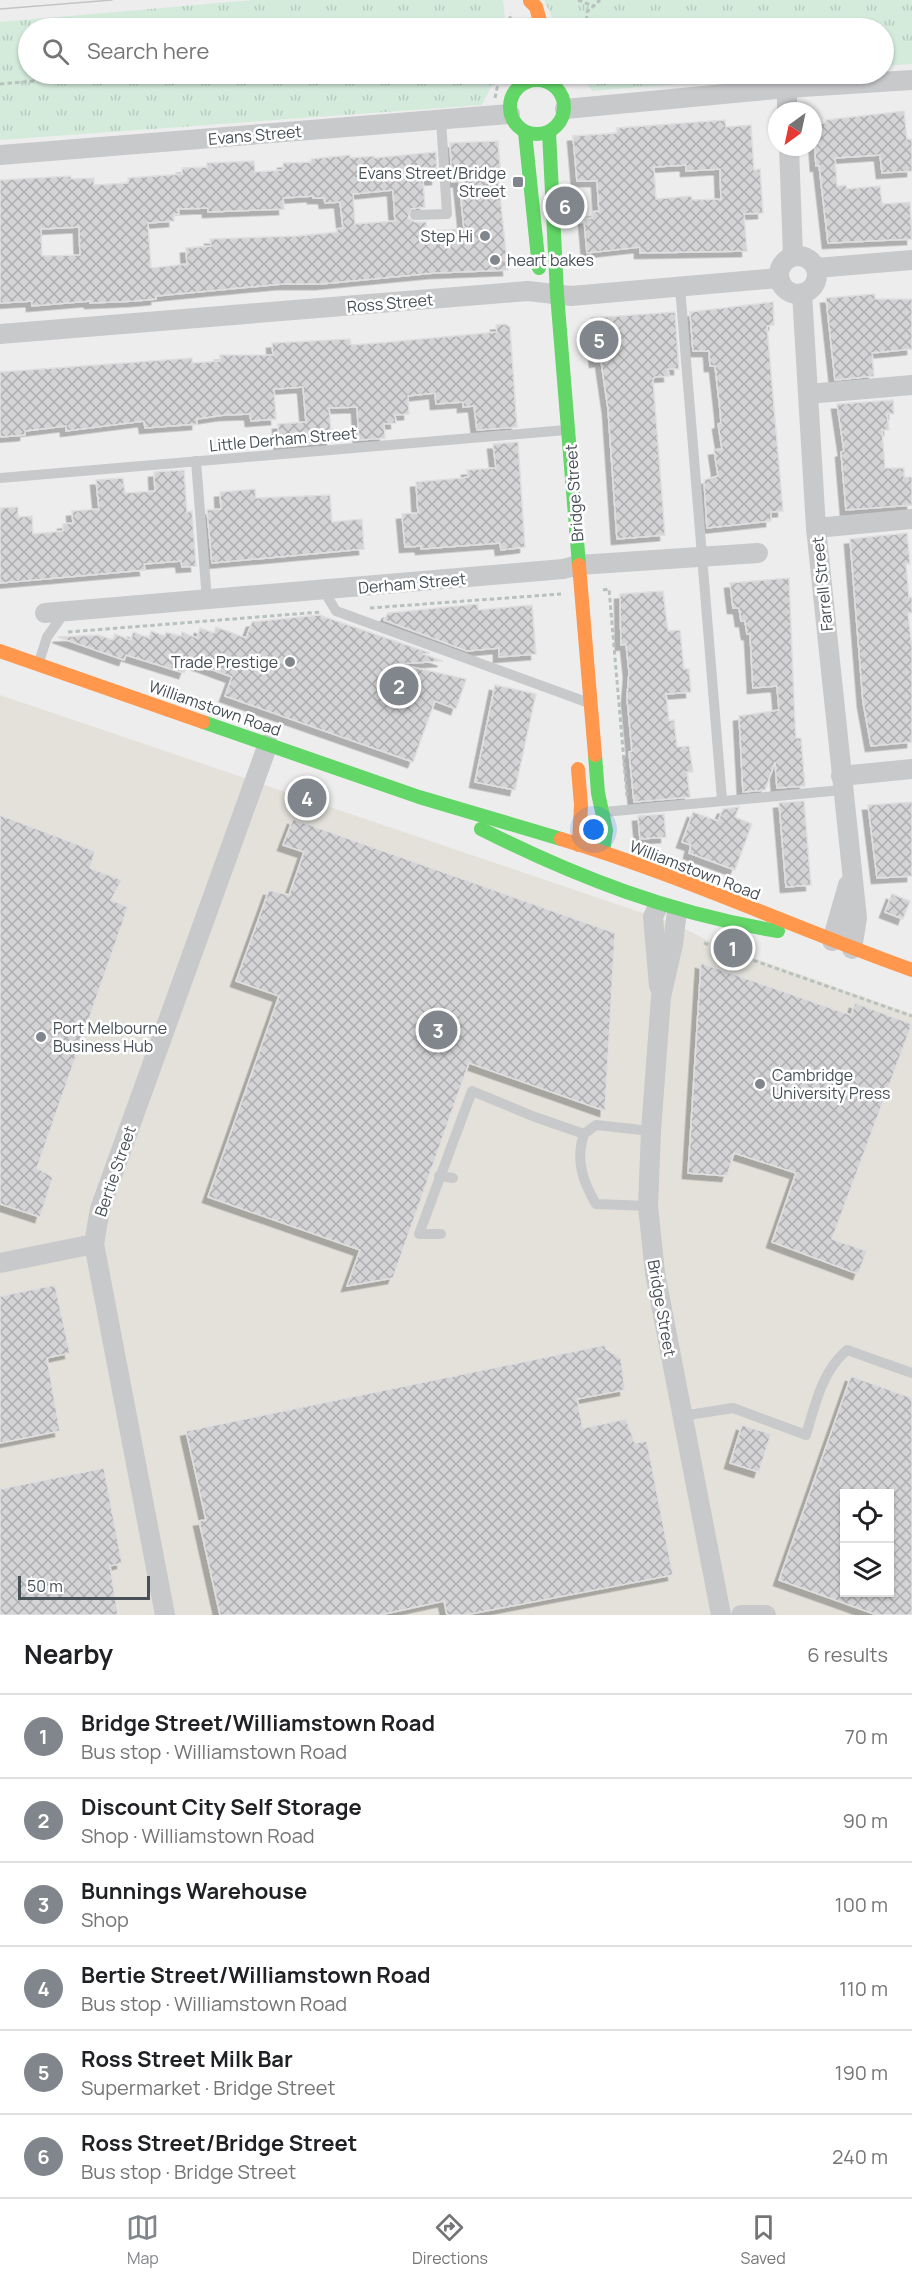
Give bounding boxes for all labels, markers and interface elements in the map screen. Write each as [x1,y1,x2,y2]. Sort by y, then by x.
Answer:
search box [18,18,894,84]
icon: search [39,35,72,68]
text: Search here [87,36,209,66]
north arrow [768,102,822,156]
street label: Evans Street [207,120,303,150]
place label: Evans Street/Bridge Street [358,162,506,202]
marker: Evans Street/Bridge Street [511,175,525,189]
pin: 6 [546,184,584,228]
place label: Step Hi [421,225,473,247]
marker: Step Hi [478,229,492,243]
place label: heart bakes [507,249,594,271]
marker: heart bakes [488,253,502,267]
street label: Ross Street [346,288,434,318]
pin: 5 [580,318,618,362]
street label: Little Derham Street [208,422,358,456]
street label: Bridge Street [560,443,588,543]
street label: Farrell Street [806,536,838,632]
street label: Derham Street [357,567,467,599]
place label: Trade Prestige [171,651,278,673]
marker: Trade Prestige [283,655,297,669]
pin: 2 [380,664,418,708]
street label: Williamstown Road [146,675,284,741]
pin: 4 [288,776,326,820]
your location [579,815,608,844]
street label: Williamstown Road [626,835,764,905]
pin: 1 [714,926,752,970]
pin: 3 [418,1008,458,1052]
place label: Port Melbourne Business Hub [53,1017,167,1057]
marker: Port Melbourne Business Hub [34,1030,48,1044]
place label: Cambridge University Press [772,1064,890,1104]
marker: Cambridge University Press [753,1077,767,1091]
street label: Bertie Street [89,1123,141,1219]
street label: Bridge Street [643,1258,681,1358]
map controls [840,1489,894,1597]
button: locate [840,1489,894,1543]
button: layers [840,1543,894,1597]
scale bar [18,1573,150,1600]
text: 50 m [27,1575,63,1597]
text: Nearby [24,1636,113,1672]
text: 6 results [807,1641,888,1668]
text: Bridge Street/Williamstown Road [81,1708,435,1738]
text: 1 [39,1723,48,1750]
text: 70 m [845,1723,888,1750]
text: Bus stop · Williamstown Road [81,1738,347,1765]
text: Discount City Self Storage [81,1792,362,1822]
text: 2 [38,1807,49,1834]
text: 90 m [842,1807,888,1834]
text: Shop · Williamstown Road [81,1822,315,1849]
text: Bunnings Warehouse [81,1876,307,1906]
text: 3 [38,1891,49,1918]
text: 100 m [835,1891,888,1918]
text: Shop [81,1906,129,1933]
text: Bertie Street/Williamstown Road [81,1960,431,1990]
text: 4 [37,1975,50,2002]
text: 110 m [839,1975,888,2002]
text: Bus stop · Williamstown Road [81,1990,347,2017]
text: Ross Street Milk Bar [81,2044,293,2074]
text: 5 [38,2059,49,2086]
text: 190 m [835,2059,888,2086]
text: Supermarket · Bridge Street [81,2074,335,2101]
text: Ross Street/Bridge Street [81,2128,357,2158]
text: 6 [37,2143,50,2170]
text: 240 m [832,2143,888,2170]
text: Bus stop · Bridge Street [81,2158,296,2185]
tab: Map [126,2211,159,2269]
tab: Directions [412,2211,488,2269]
tab: Saved [741,2211,786,2269]

